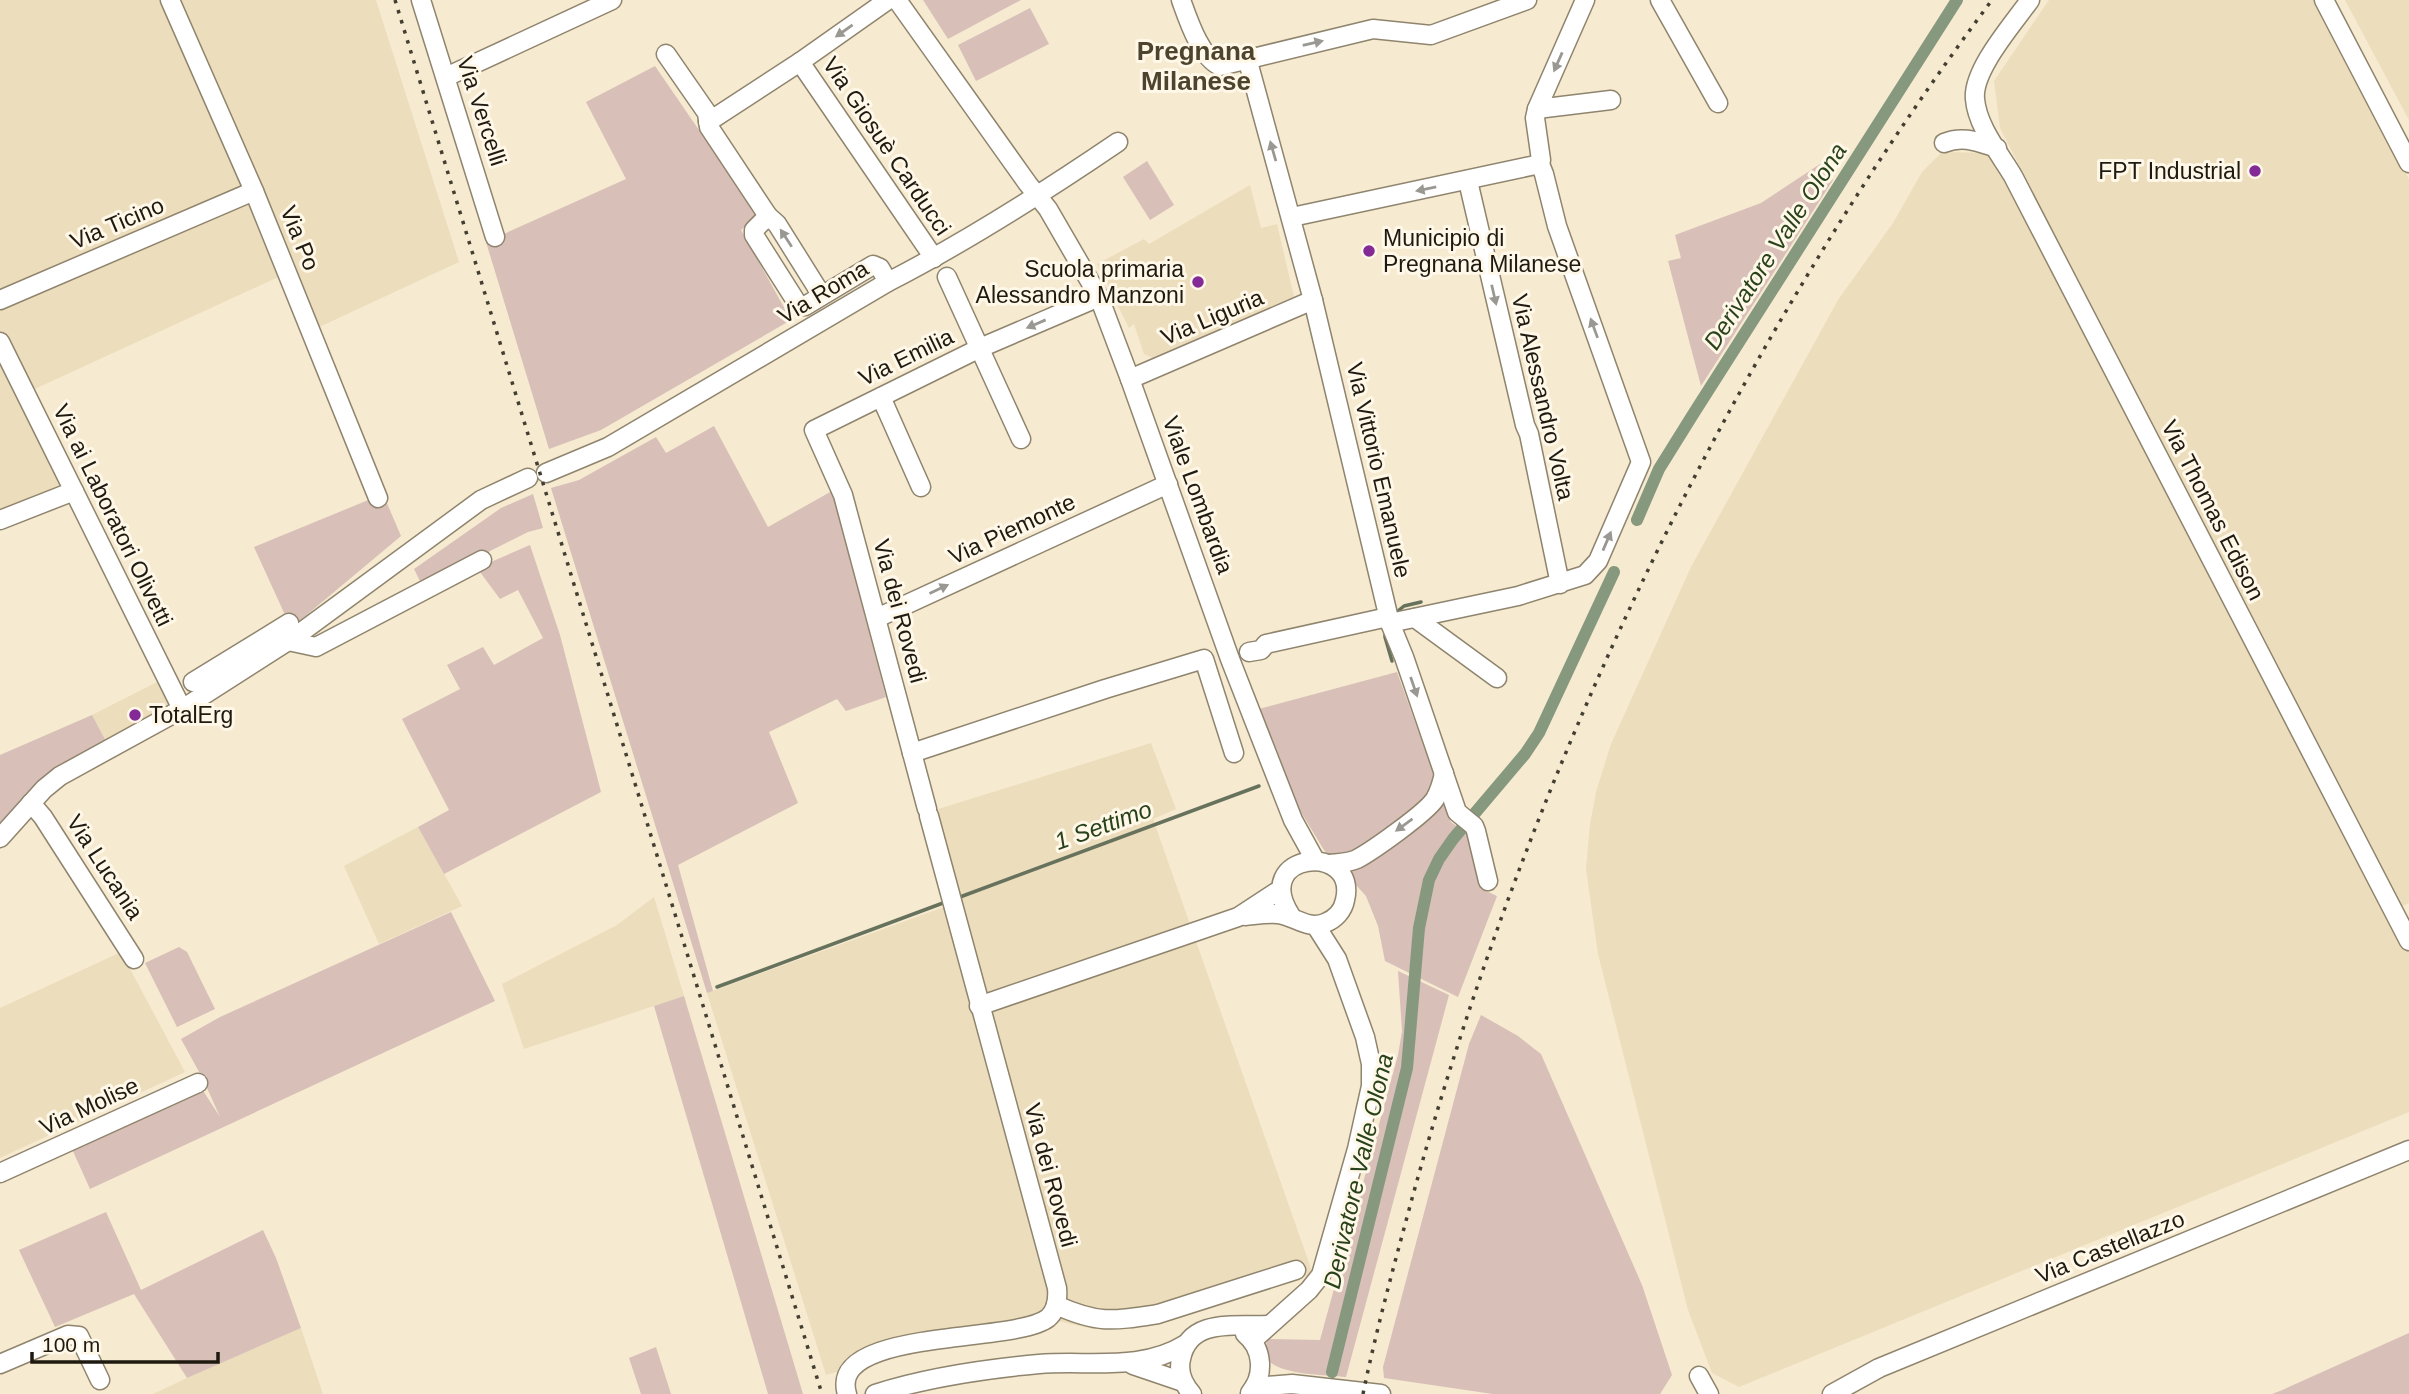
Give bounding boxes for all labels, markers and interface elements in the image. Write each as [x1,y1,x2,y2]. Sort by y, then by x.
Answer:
one-way arrow [835,24,853,38]
district label: Pregnana Milanese [1137,36,1256,96]
one-way arrow [1302,37,1324,48]
street label: Via Giosuè Carducci [818,52,956,240]
one-way arrow [1552,52,1563,73]
street label: Via Vercelli [452,53,512,169]
water label: Derivatore Valle Olona [1698,138,1852,354]
one-way arrow [1267,140,1278,162]
place label: FPT Industrial [2098,158,2241,184]
marker: FPT Industrial [2247,163,2263,179]
one-way arrow [1415,184,1437,195]
street label: Via Ticino [66,192,168,254]
street label: Via Po [275,202,325,274]
place label: Municipio di Pregnana Milanese [1383,225,1581,277]
one-way arrow [779,229,792,248]
marker: Municipio di Pregnana Milanese [1361,243,1377,259]
street label: Via Roma [773,255,873,329]
place label: Scuola primaria Alessandro Manzoni [976,256,1184,308]
marker: Scuola primaria Alessandro Manzoni [1190,274,1206,290]
street label: Via Liguria [1157,284,1267,350]
one-way arrow [1489,284,1500,306]
street label: Via Alessandro Volta [1507,291,1579,503]
one-way arrow [1026,318,1046,330]
one-way arrow [1588,318,1599,339]
street label: Via Emilia [855,323,958,391]
street label: Via Vittorio Emanuele [1342,360,1416,580]
street label: Via ai Laboratori Olivetti [48,400,178,630]
street label: Viale Lombardia [1157,413,1239,578]
street label: Via Thomas Edison [2156,416,2270,604]
street label: Via Piemonte [945,488,1079,570]
one-way arrow [1602,530,1613,551]
street label: Via dei Rovedi [868,536,932,686]
one-way arrow [929,584,949,595]
one-way arrow [1409,677,1420,698]
place label: TotalErg [149,702,233,728]
marker: TotalErg [127,707,143,723]
water label: 1 Settimo [1051,795,1155,855]
street label: Via Lucania [61,810,149,924]
one-way arrow [1395,818,1413,832]
water label: Derivatore Valle Olona [1318,1051,1398,1291]
street label: Via Molise [36,1072,142,1140]
street label: Via dei Rovedi [1019,1100,1083,1250]
street label: Via Castellazzo [2032,1205,2188,1289]
scale bar [32,1320,217,1364]
text: 100 m [42,1333,100,1356]

